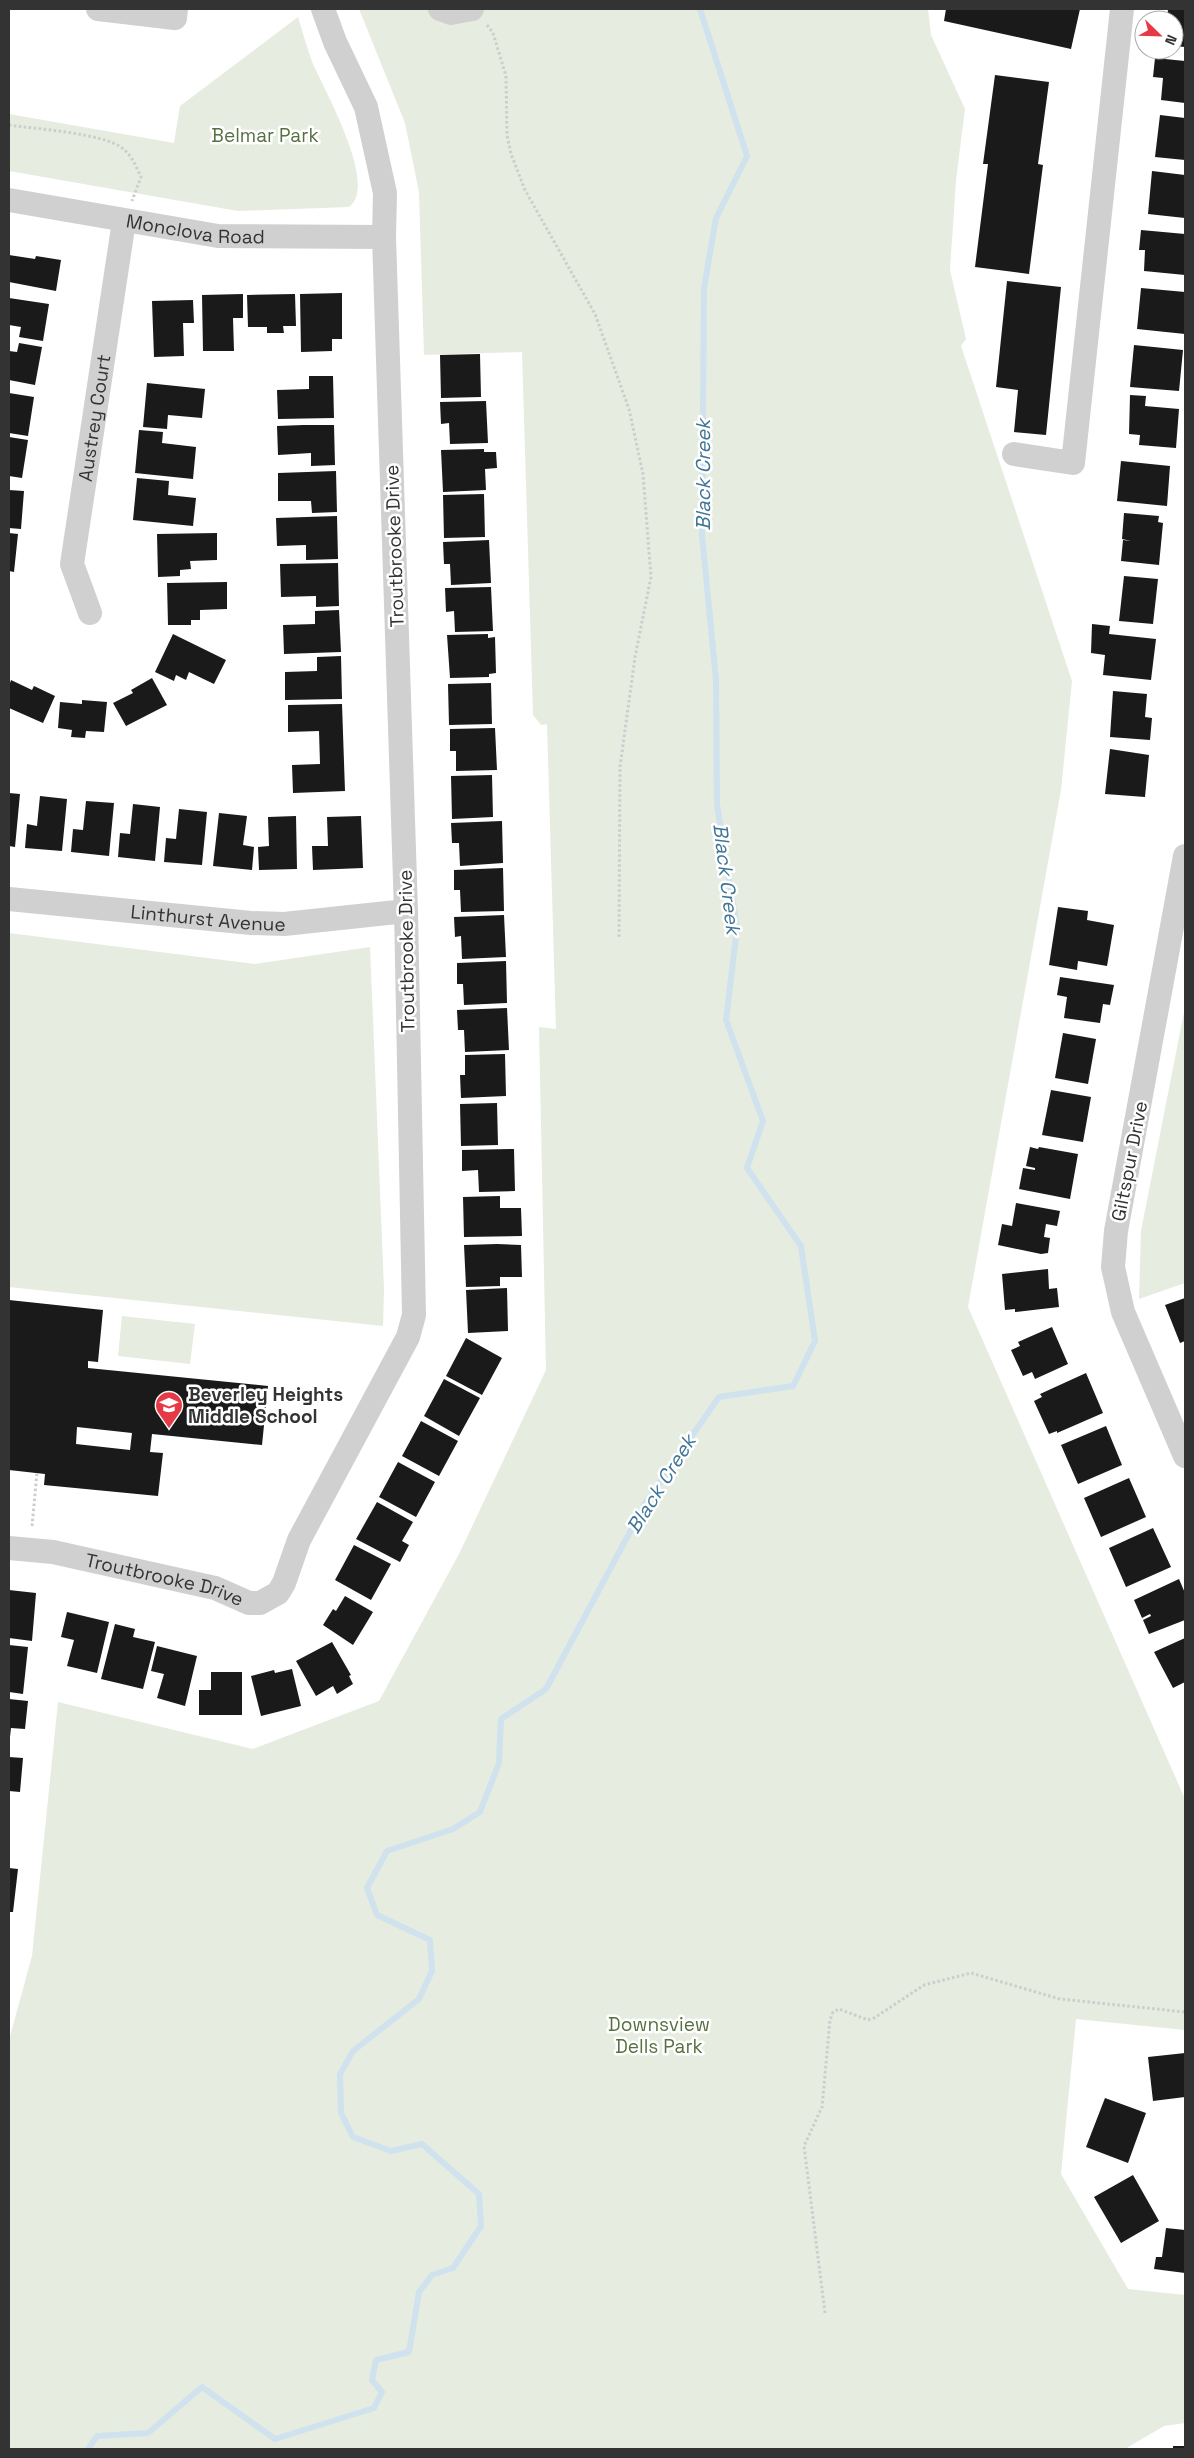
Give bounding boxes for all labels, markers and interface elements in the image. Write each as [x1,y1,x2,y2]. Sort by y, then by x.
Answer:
north arrow [1134,10,1184,60]
text: N [1161,32,1181,48]
park label: Belmar Park [211,123,319,148]
street label: Monclova Road [124,208,265,249]
street label: Austrey Court [73,353,117,483]
water label: Black Creek [690,417,716,531]
street label: Troutbrooke Drive [379,464,410,628]
water label: Black Creek [707,822,747,938]
street label: Troutbrooke Drive [393,869,420,1032]
street label: Linthurst Avenue [129,899,286,937]
street label: Giltspur Drive [1106,1099,1153,1223]
place label: Beverley Heights Middle School [188,1382,343,1429]
school or university icon: Beverley Heights Middle School [154,1390,184,1429]
water label: Black Creek [620,1428,703,1538]
street label: Troutbrooke Drive [83,1548,247,1612]
park label: Downsview Dells Park [608,2012,710,2059]

